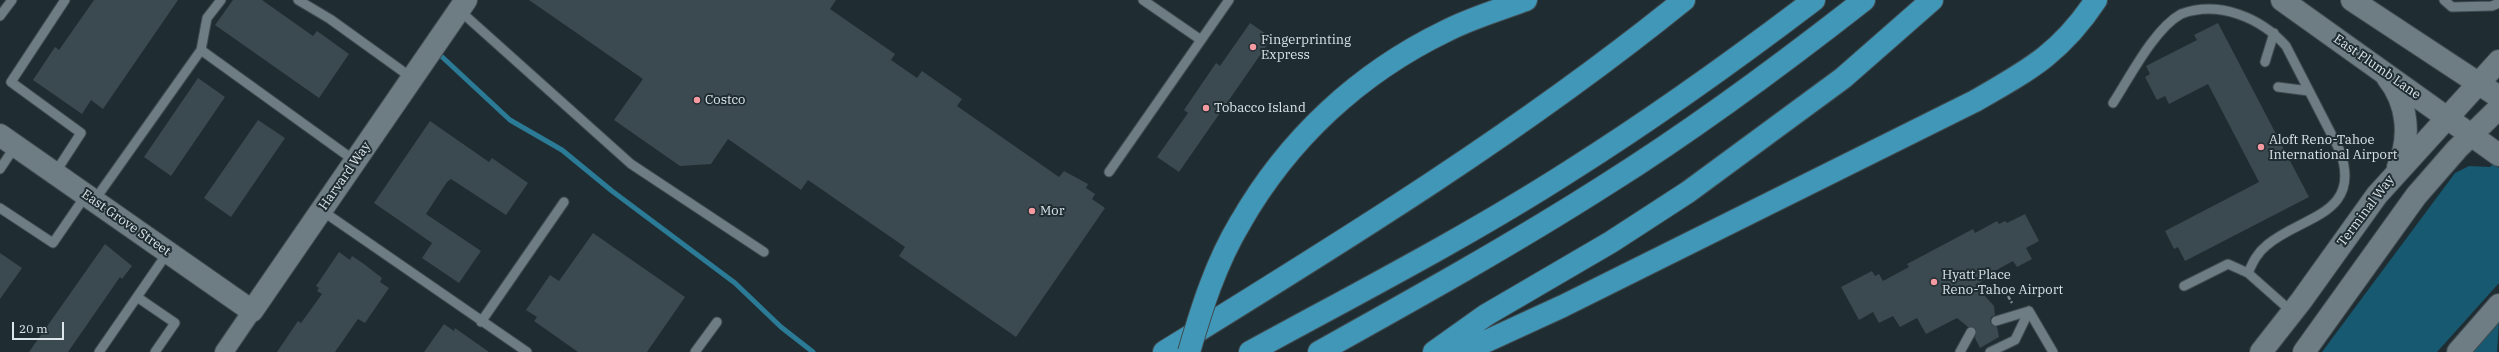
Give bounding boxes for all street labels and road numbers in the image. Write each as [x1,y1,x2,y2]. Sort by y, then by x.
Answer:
street label: East Plumb Lane [2330,31,2424,103]
street label: Harvard Way [316,139,374,213]
street label: Terminal Way [2334,172,2398,250]
street label: East Grove Street [79,187,173,259]

